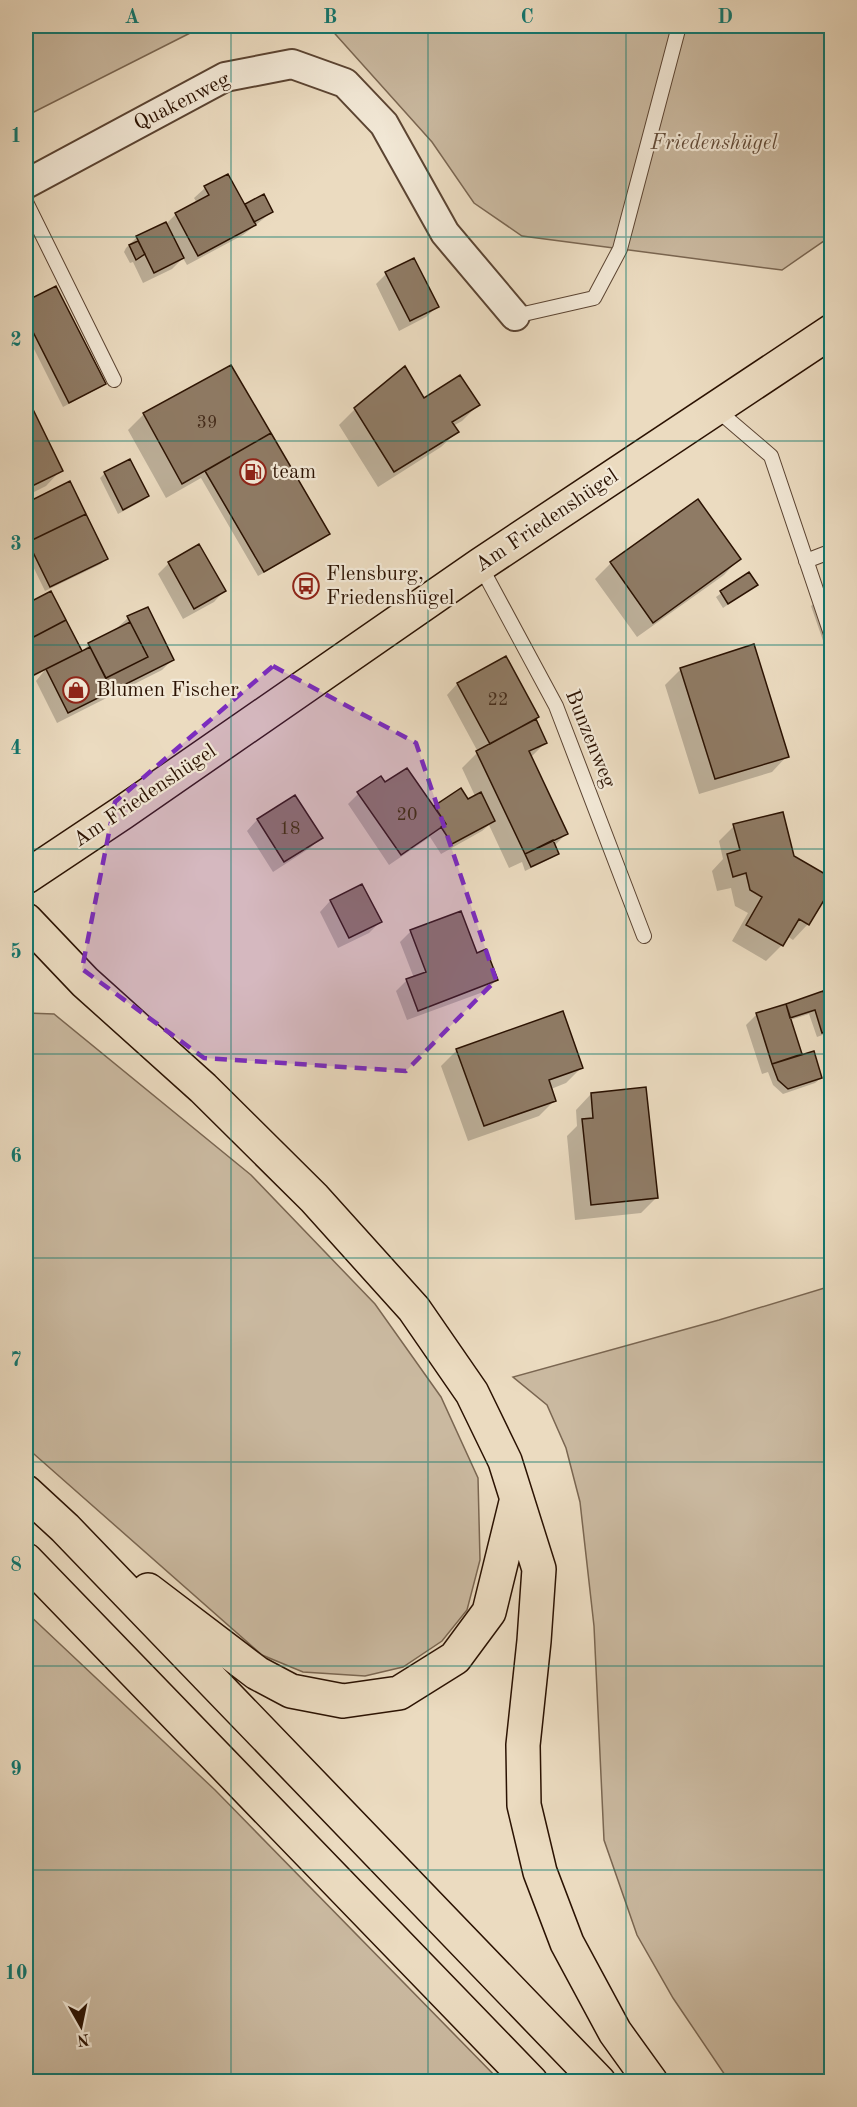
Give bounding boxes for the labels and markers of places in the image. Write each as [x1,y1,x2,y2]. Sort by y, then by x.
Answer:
fuel station icon: team [238,457,268,487]
place label: team [272,462,316,483]
place label: Flensburg, Friedenshügel [326,564,455,609]
bus stop icon: Flensburg, Friedenshügel [291,571,321,601]
shop icon: Blumen Fischer [61,675,91,705]
place label: Blumen Fischer [96,680,239,701]

